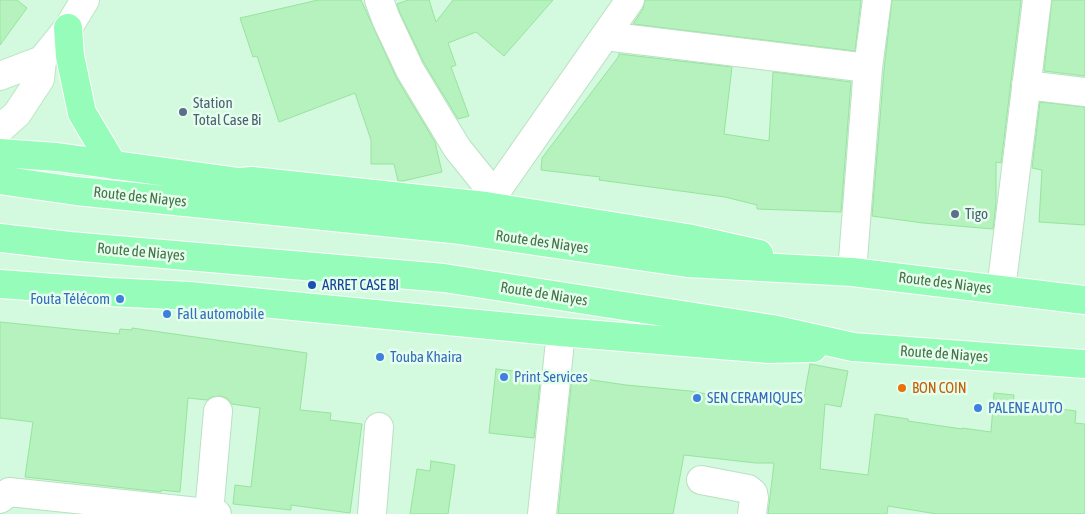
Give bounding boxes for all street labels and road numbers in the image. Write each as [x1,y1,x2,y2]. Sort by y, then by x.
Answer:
street label: Route des Niayes [93,183,187,211]
street label: Route des Niayes [494,227,590,257]
street label: Route de Niayes [96,239,186,265]
street label: Route des Niayes [897,268,993,298]
street label: Route de Niayes [499,278,589,310]
street label: Route de Niayes [899,342,989,366]

